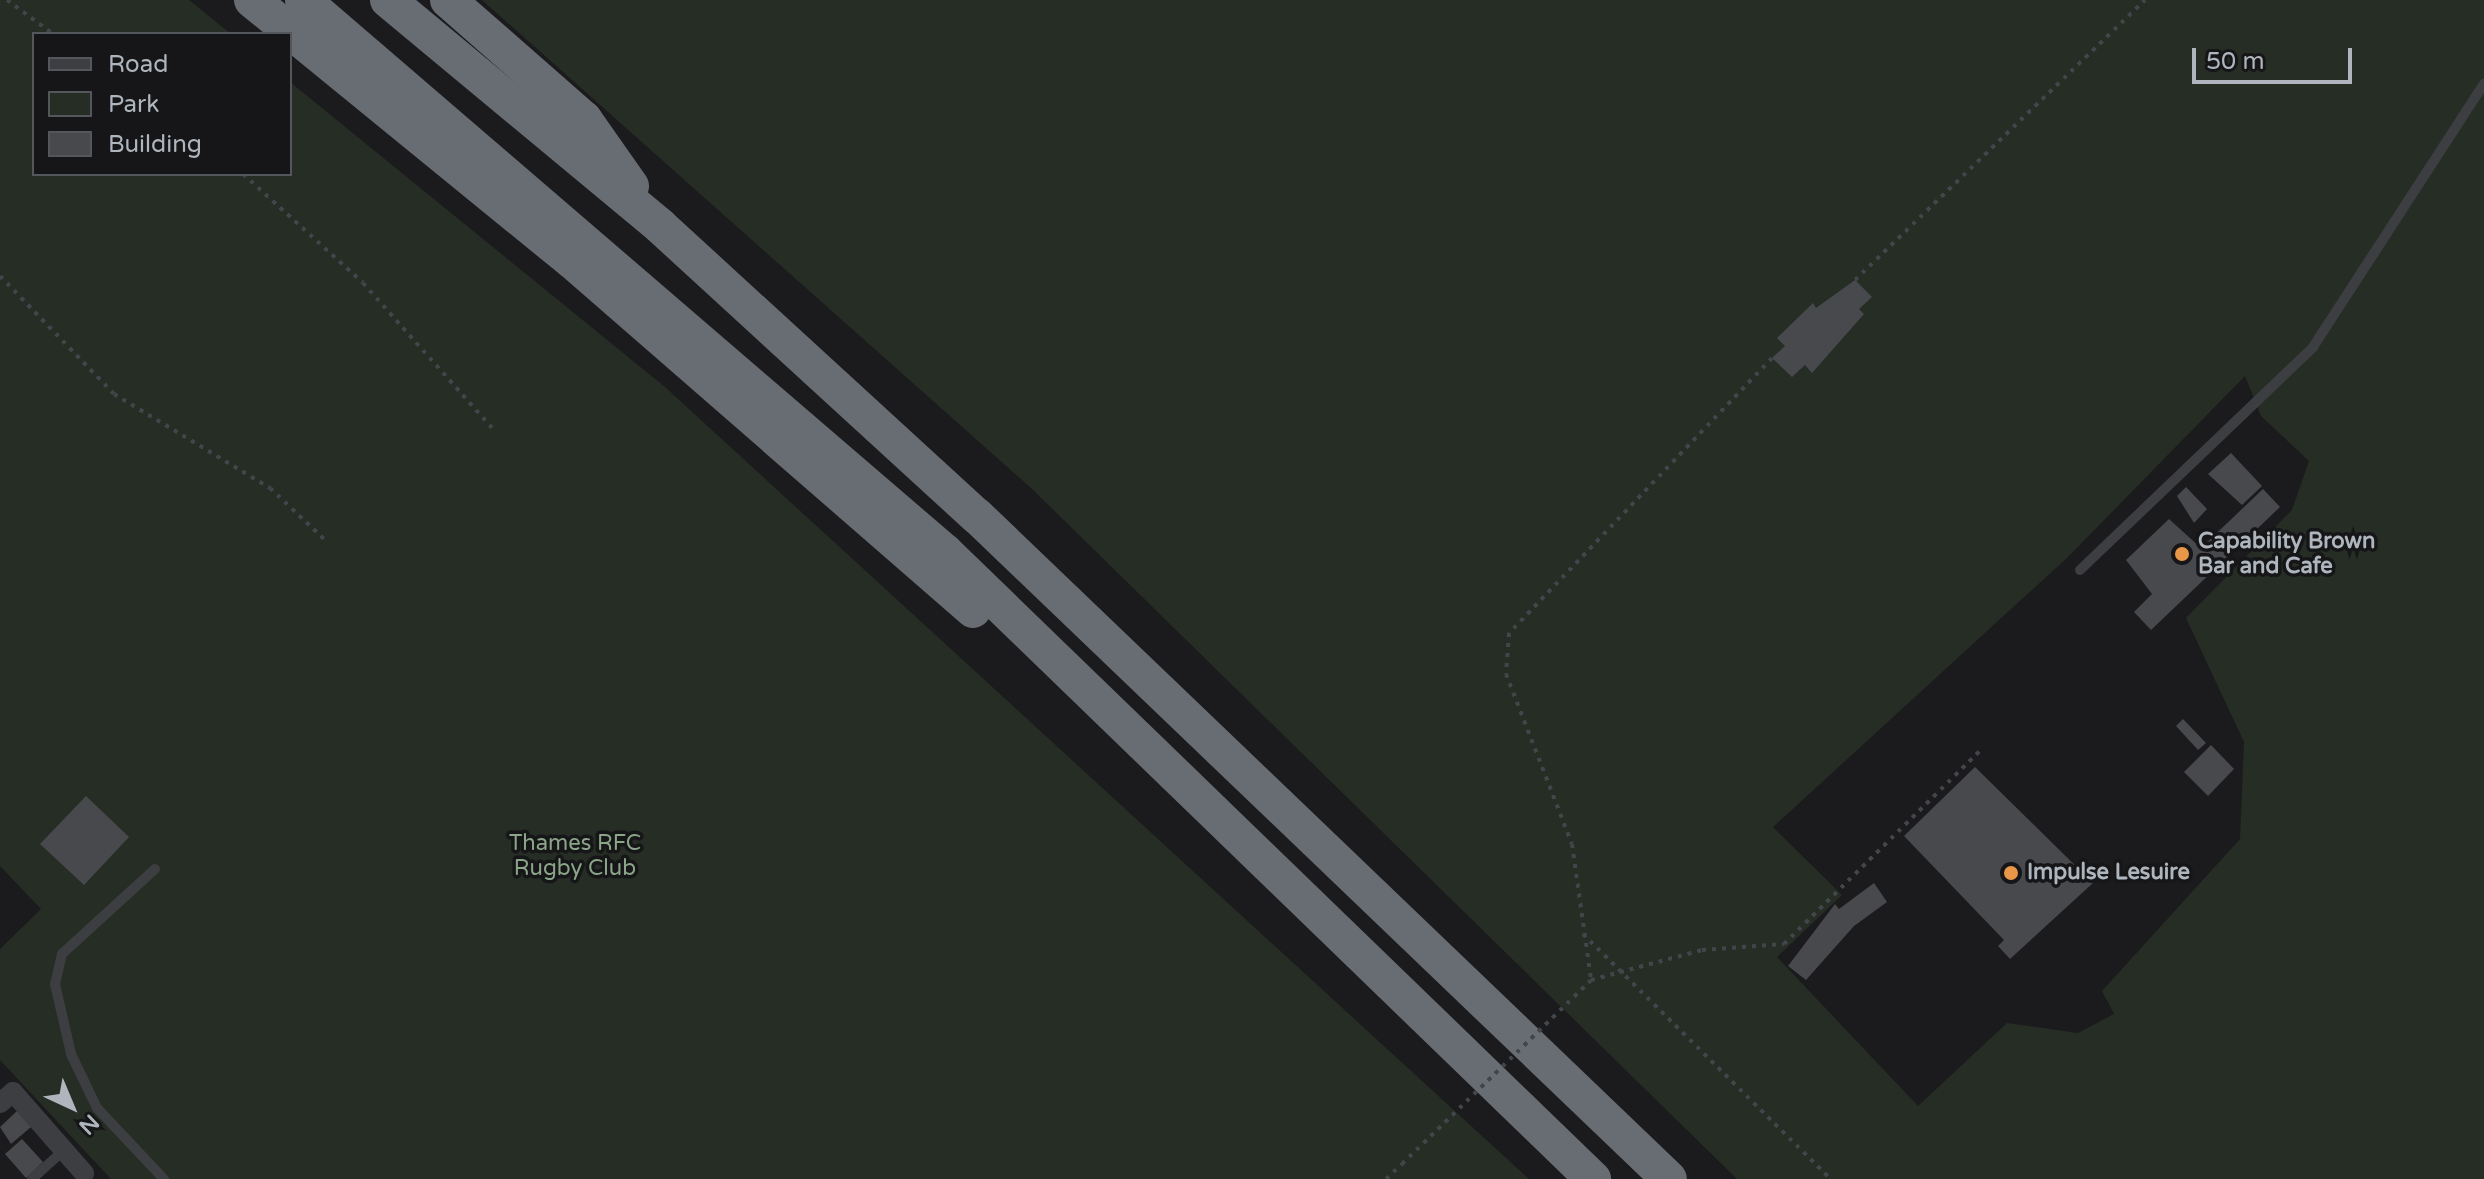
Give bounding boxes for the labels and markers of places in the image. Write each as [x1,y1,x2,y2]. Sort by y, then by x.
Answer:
place label: Capability Brown Bar and Cafe [2198,528,2375,580]
marker: Capability Brown Bar and Cafe [2173,545,2191,563]
place label: Impulse Lesuire [2027,860,2190,886]
marker: Impulse Lesuire [2002,864,2020,882]

